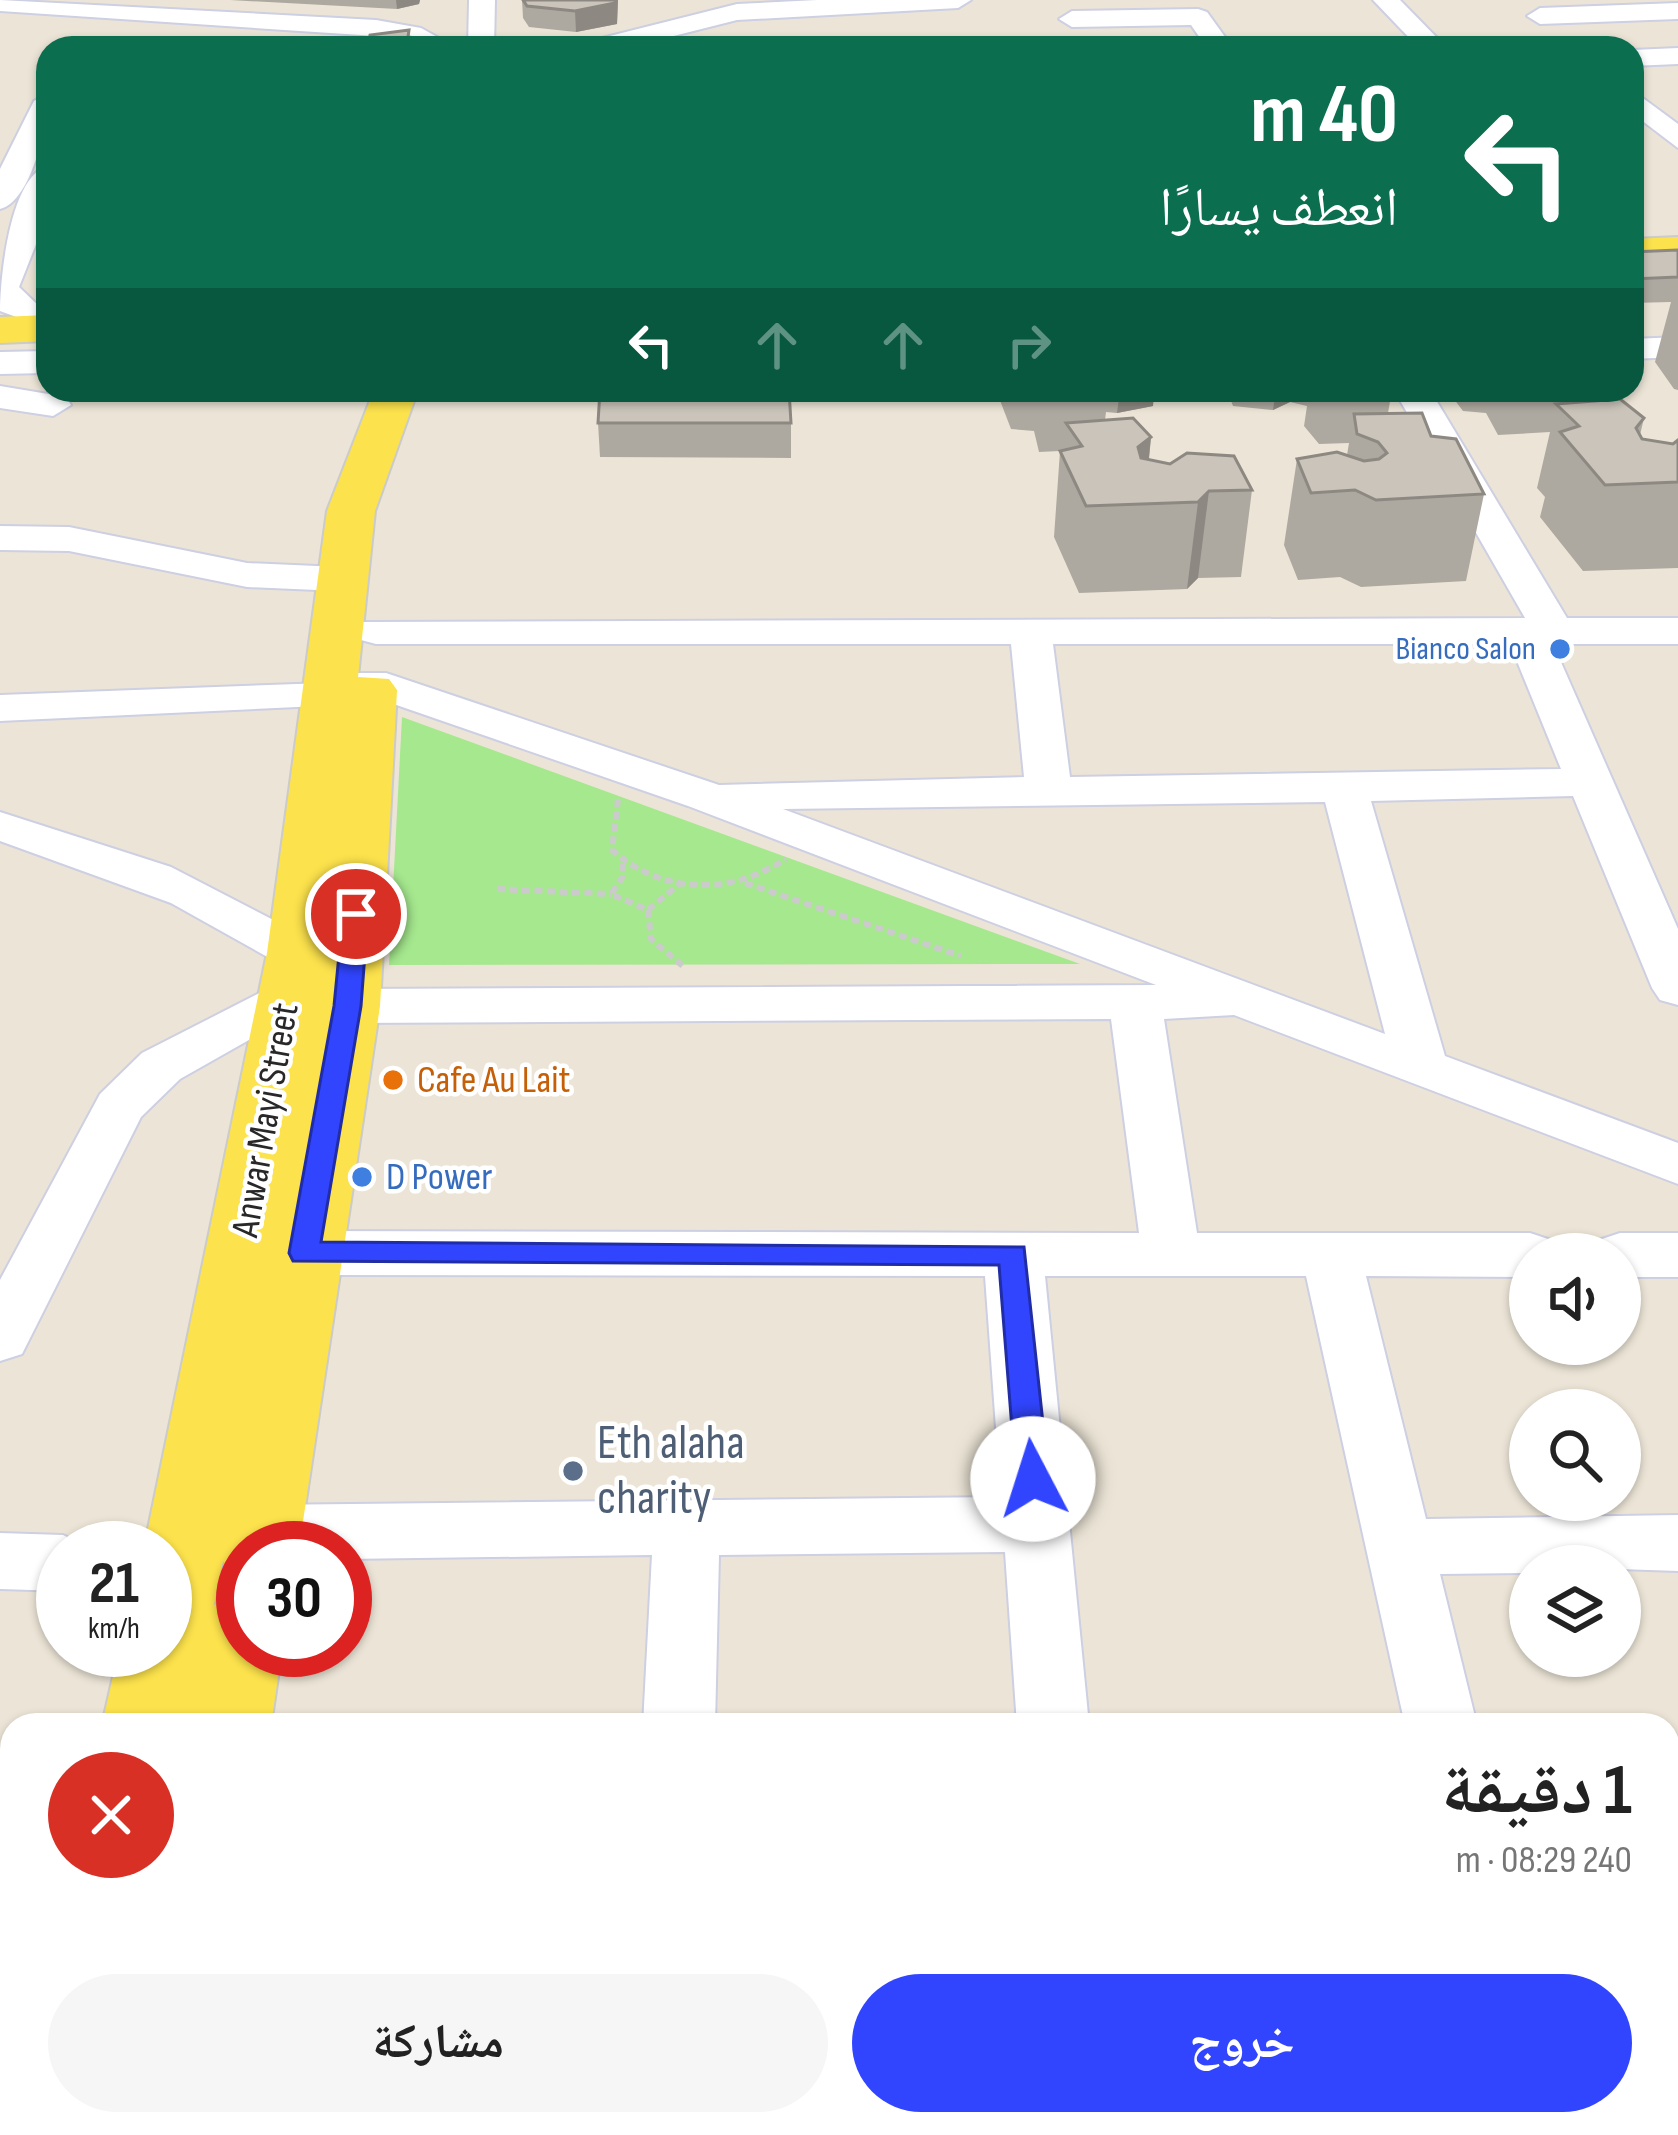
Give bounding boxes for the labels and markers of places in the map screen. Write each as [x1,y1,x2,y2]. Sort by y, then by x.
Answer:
place label: Bianco Salon [1396,629,1536,669]
marker: Bianco Salon [1547,636,1573,662]
pin [305,863,407,965]
place label: Cafe Au Lait [417,1057,570,1104]
marker: Cafe Au Lait [380,1067,406,1093]
place label: D Power [386,1154,492,1201]
marker: D Power [349,1164,375,1190]
place label: Eth alaha charity [597,1415,745,1527]
marker: Eth alaha charity [560,1458,586,1484]

